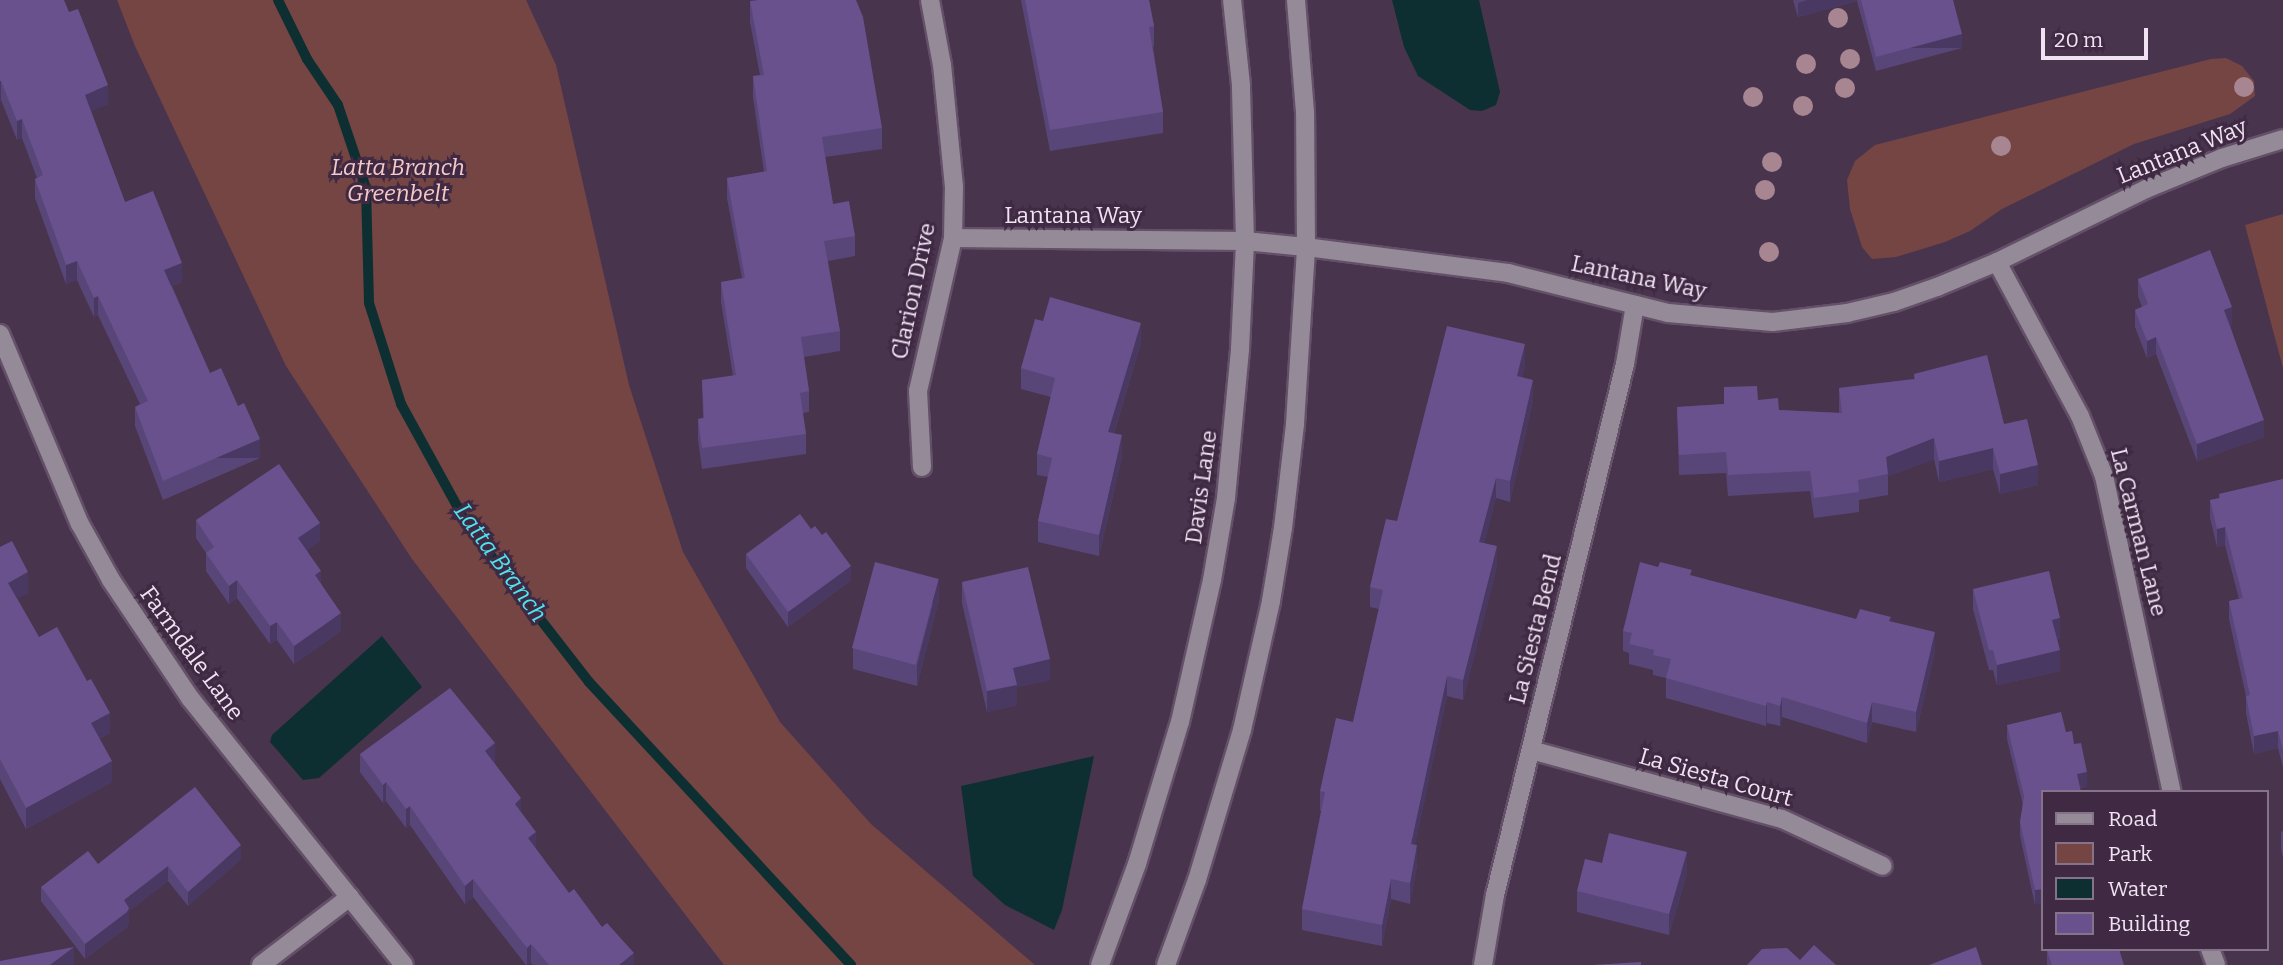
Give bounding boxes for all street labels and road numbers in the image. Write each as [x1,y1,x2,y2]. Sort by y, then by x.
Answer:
street label: Lantana Way [2113,112,2251,190]
street label: Lantana Way [1004,201,1142,229]
street label: Clarion Drive [885,220,941,362]
street label: Lantana Way [1569,249,1709,305]
street label: Davis Lane [1179,428,1223,546]
street label: La Carman Lane [2105,445,2173,619]
street label: La Siesta Bend [1503,551,1567,707]
street label: Farmdale Lane [134,581,250,725]
street label: La Siesta Court [1636,742,1796,812]

